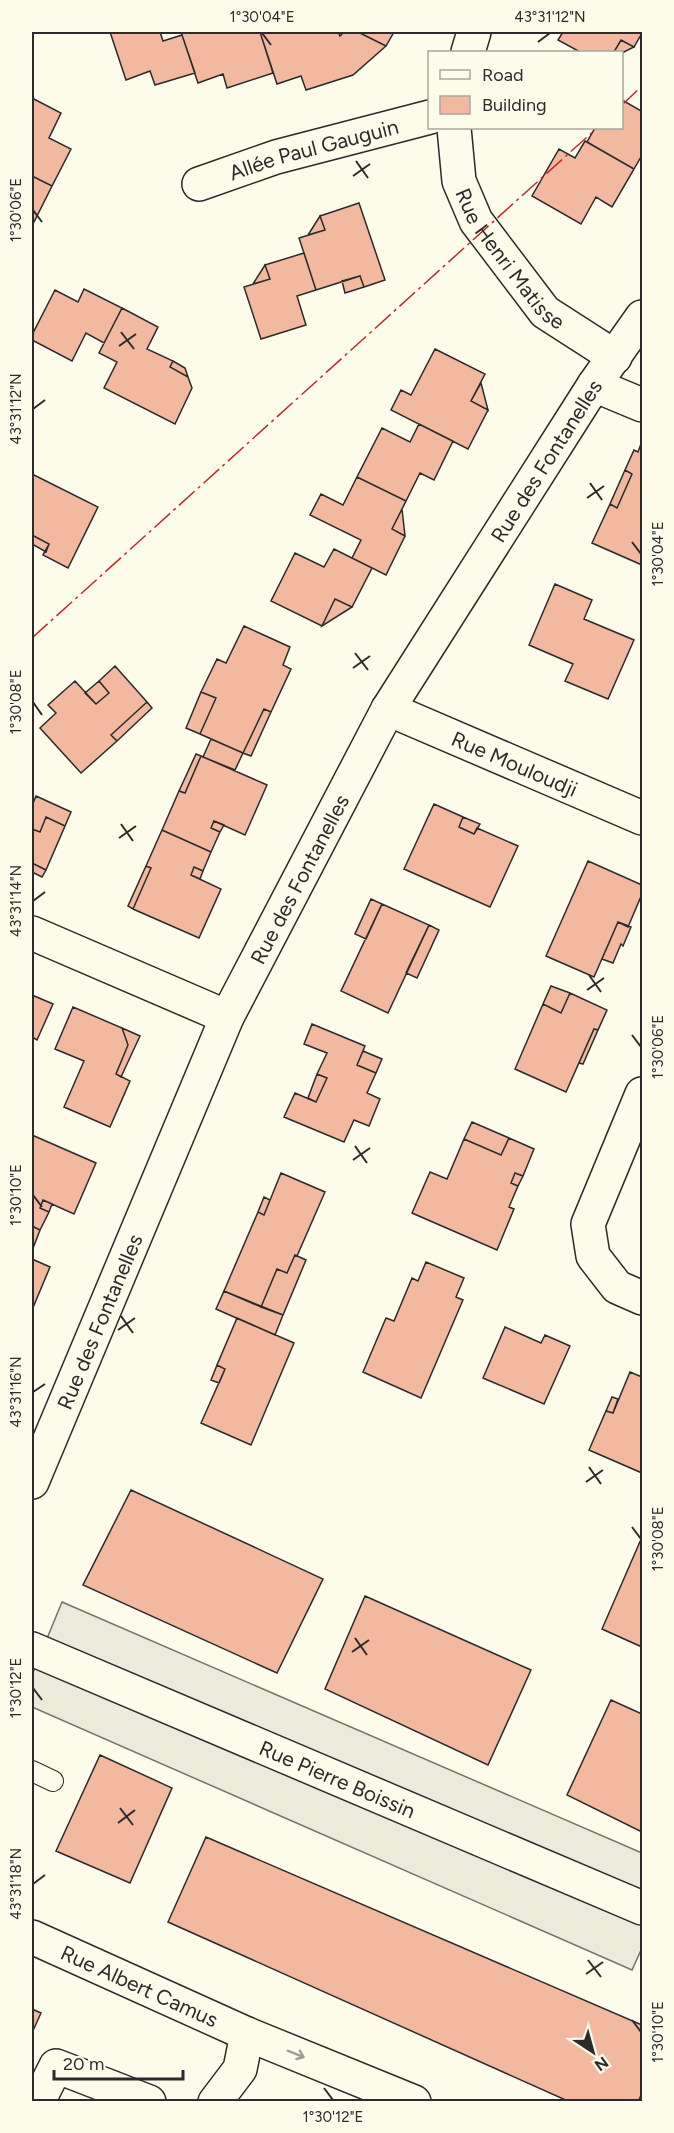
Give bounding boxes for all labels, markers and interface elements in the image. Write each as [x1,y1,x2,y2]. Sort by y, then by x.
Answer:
text: 1°30'04"E [229,8,295,26]
text: 43°31'12"N [514,8,586,26]
legend [428,51,623,129]
text: Road [482,64,523,86]
text: Building [482,94,547,116]
street label: Allée Paul Gauguin [226,113,401,185]
text: 1°30'06"E [7,178,25,242]
street label: Rue Henri Matisse [451,184,570,334]
text: 43°31'12"N [7,373,25,445]
street label: Rue des Fontanelles [485,375,607,547]
text: 1°30'04"E [649,521,667,587]
text: 1°30'08"E [7,669,25,735]
street label: Rue Mouloudji [448,725,582,801]
street label: Rue des Fontanelles [245,790,354,968]
text: 43°31'14"N [7,865,25,937]
text: 1°30'06"E [649,1015,667,1079]
text: 1°30'10"E [7,1164,25,1226]
street label: Rue des Fontanelles [51,1230,147,1413]
text: 43°31'16"N [7,1356,25,1428]
text: 1°30'08"E [649,1506,667,1572]
text: 1°30'12"E [7,1658,25,1718]
street label: Rue Pierre Boissin [256,1735,419,1823]
text: 43°31'18"N [7,1848,25,1920]
street label: Rue Albert Camus [57,1939,222,2032]
text: 1°30'10"E [649,2001,667,2063]
north arrow [563,2022,623,2082]
scale bar [54,2043,183,2081]
one-way arrow [286,2049,305,2060]
text: N [591,2052,612,2075]
text: 20 m [63,2053,104,2075]
text: 1°30'12"E [303,2108,363,2126]

